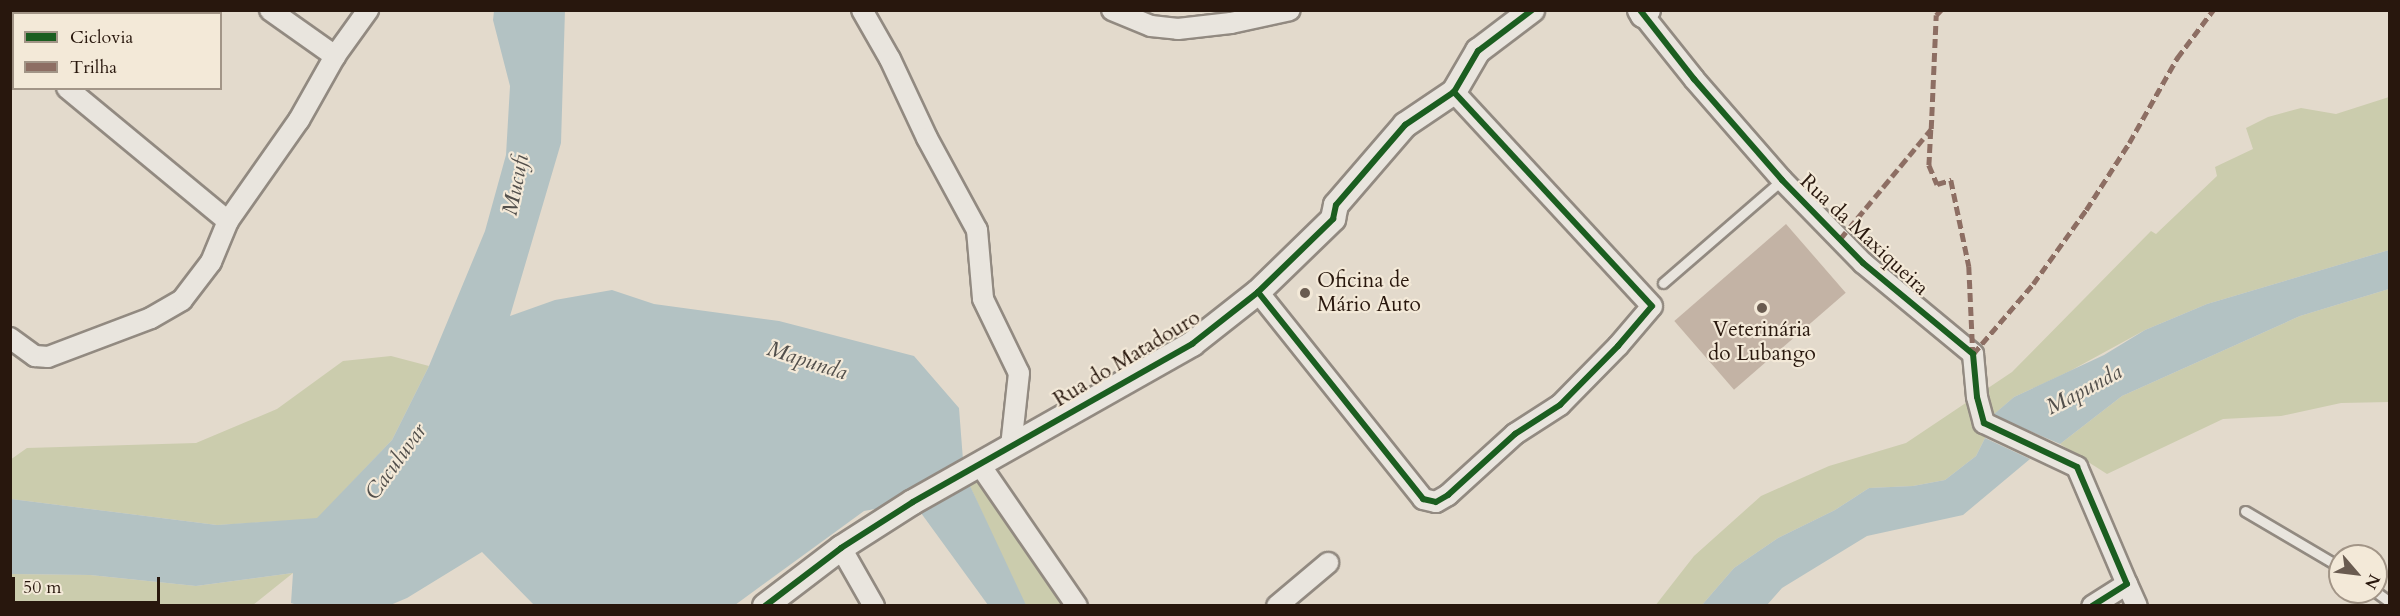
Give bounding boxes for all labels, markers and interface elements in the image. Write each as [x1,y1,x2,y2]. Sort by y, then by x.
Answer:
legend [12,12,222,90]
text: Ciclovia [70,25,133,50]
text: Trilha [70,55,117,80]
water label: Mucufi [497,152,535,218]
street label: Rua da Maxiqueira [1794,169,1934,301]
place label: Oficina de Mário Auto [1317,268,1421,318]
marker: Oficina de Mário Auto [1298,286,1312,300]
marker: Veterinária do Lubango [1755,301,1769,315]
street label: Rua do Matadouro [1049,305,1205,413]
place label: Veterinária do Lubango [1708,317,1816,367]
water label: Mapunda [764,336,850,386]
water label: Mapunda [2041,359,2127,421]
water label: Caculuvar [360,419,432,505]
north arrow [2328,544,2388,604]
scale bar [15,565,164,603]
text: N [2359,570,2385,593]
text: 50 m [23,575,62,600]

